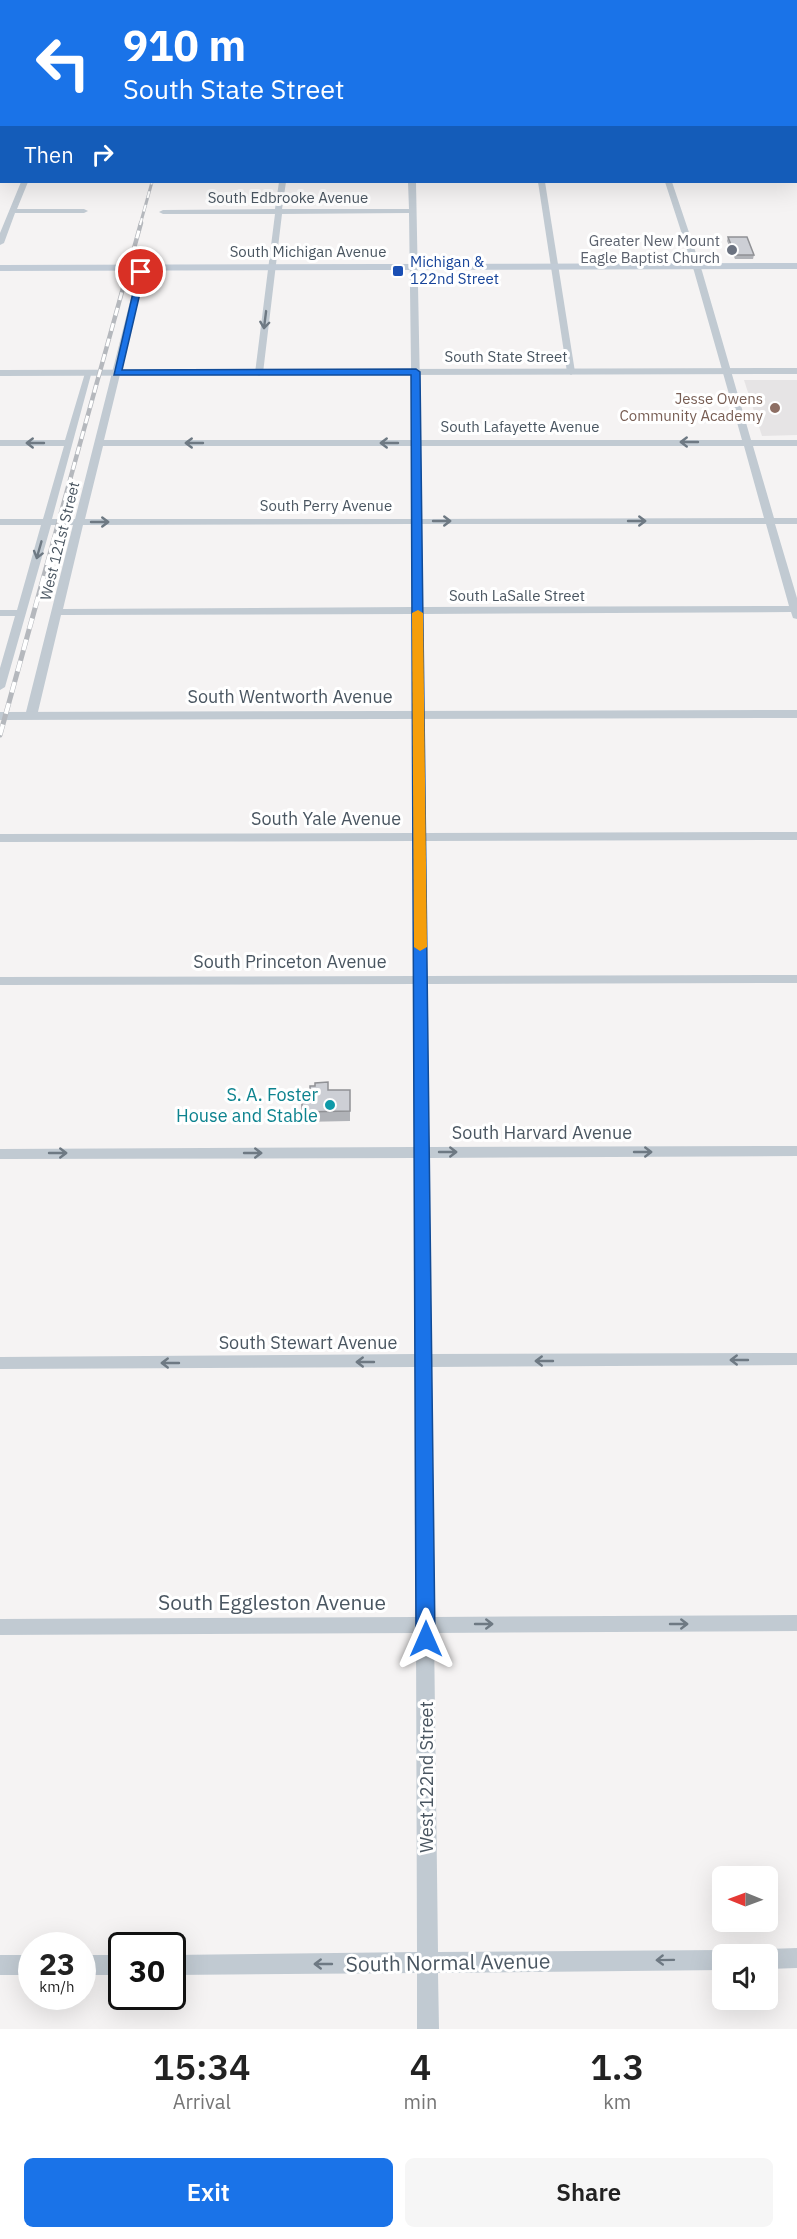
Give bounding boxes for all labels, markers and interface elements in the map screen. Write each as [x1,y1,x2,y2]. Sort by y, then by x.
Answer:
text: 910 m [123,18,246,73]
icon: left [24,24,102,102]
text: South State Street [123,71,345,106]
icon: right [86,138,119,171]
text: Then [24,140,74,169]
street label: South Edbrooke Avenue [208,188,368,207]
place label: Greater New Mount Eagle Baptist Church [580,231,720,267]
street label: South Michigan Avenue [230,242,386,261]
marker: Greater New Mount Eagle Baptist Church [725,243,739,257]
pin [115,246,166,297]
place label: Michigan & 122nd Street [410,252,499,288]
icon: arrive [124,255,157,288]
marker: Michigan & 122nd Street [391,264,405,278]
one-way arrow [259,309,270,329]
street label: South State Street [444,347,568,366]
place label: Jesse Owens Community Academy [619,389,764,425]
marker: Jesse Owens Community Academy [768,401,782,415]
street label: South Lafayette Avenue [440,417,600,436]
one-way arrow [679,436,699,448]
one-way arrow [25,437,45,449]
one-way arrow [184,437,204,449]
one-way arrow [379,437,399,449]
street label: West 121st Street [36,480,83,602]
street label: South Perry Avenue [260,496,392,515]
one-way arrow [432,515,452,527]
one-way arrow [627,515,647,527]
one-way arrow [90,516,110,528]
one-way arrow [33,541,44,560]
street label: South LaSalle Street [449,586,585,605]
street label: South Wentworth Avenue [187,685,393,708]
street label: South Yale Avenue [251,807,401,830]
street label: South Princeton Avenue [193,950,387,973]
place label: S. A. Foster House and Stable [176,1083,318,1127]
marker: S. A. Foster House and Stable [323,1098,337,1112]
street label: South Harvard Avenue [452,1121,632,1144]
one-way arrow [438,1146,458,1158]
one-way arrow [633,1146,653,1158]
one-way arrow [48,1147,68,1159]
one-way arrow [243,1147,263,1159]
street label: South Stewart Avenue [219,1331,397,1354]
one-way arrow [729,1354,749,1366]
one-way arrow [534,1355,554,1367]
one-way arrow [356,1356,376,1368]
one-way arrow [161,1357,181,1369]
street label: South Eggleston Avenue [158,1588,386,1616]
position arrow [394,1607,458,1671]
one-way arrow [474,1618,494,1630]
one-way arrow [669,1618,689,1630]
street label: West 122nd Street [415,1701,438,1853]
north arrow [712,1866,778,1932]
map controls [712,1866,778,2010]
speed limit sign: 30 [108,1932,186,2010]
text: 23 [39,1944,75,1983]
button: sound [712,1944,778,2010]
street label: South Normal Avenue [345,1946,551,1978]
one-way arrow [655,1954,675,1966]
one-way arrow [313,1958,333,1970]
text: km/h [39,1977,75,1996]
text: 15:34 [153,2043,251,2090]
text: 4 [410,2043,431,2090]
text: 1.3 [590,2043,644,2090]
text: Arrival [173,2088,231,2115]
text: min [404,2088,437,2115]
text: km [603,2088,631,2115]
button: Exit [24,2158,393,2227]
button: Share [405,2158,773,2227]

